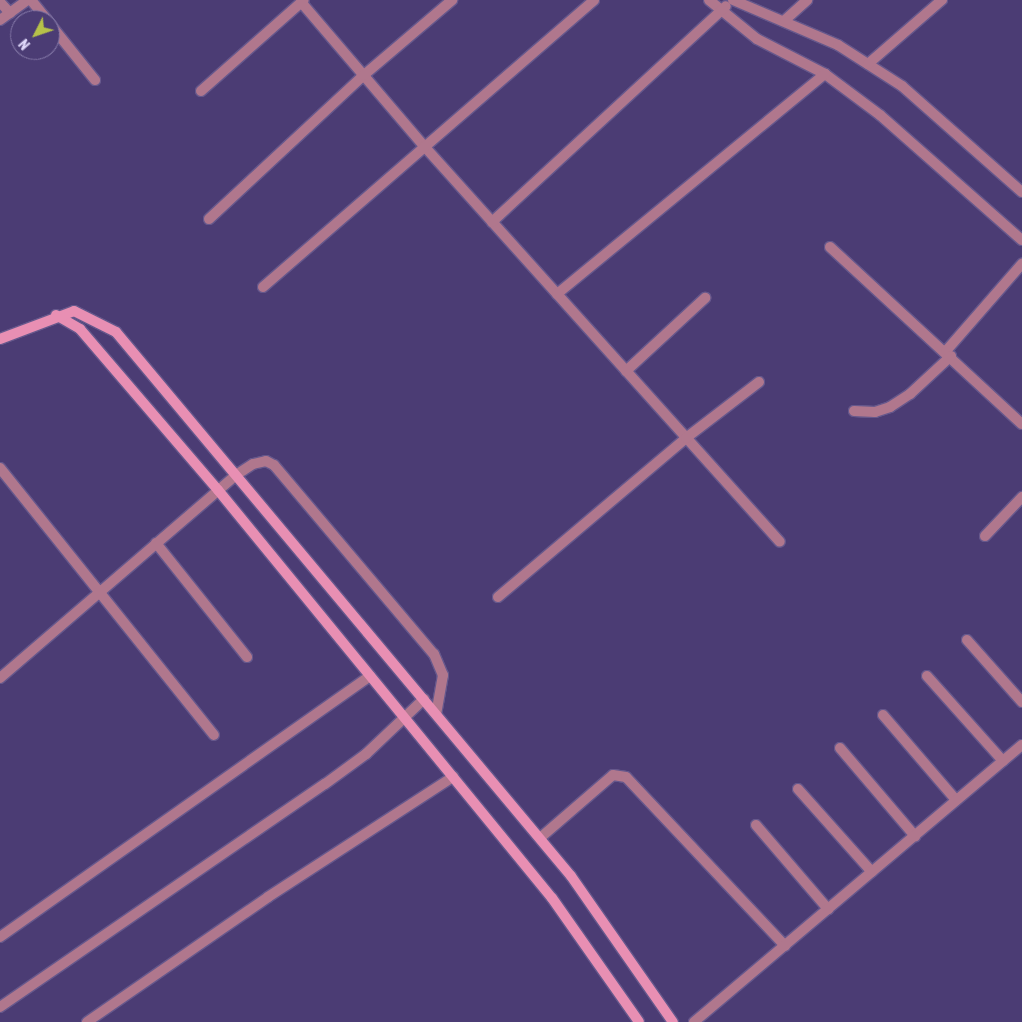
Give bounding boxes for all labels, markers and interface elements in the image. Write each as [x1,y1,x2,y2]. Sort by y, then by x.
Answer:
north arrow [10,10,60,60]
text: N [16,36,33,53]

